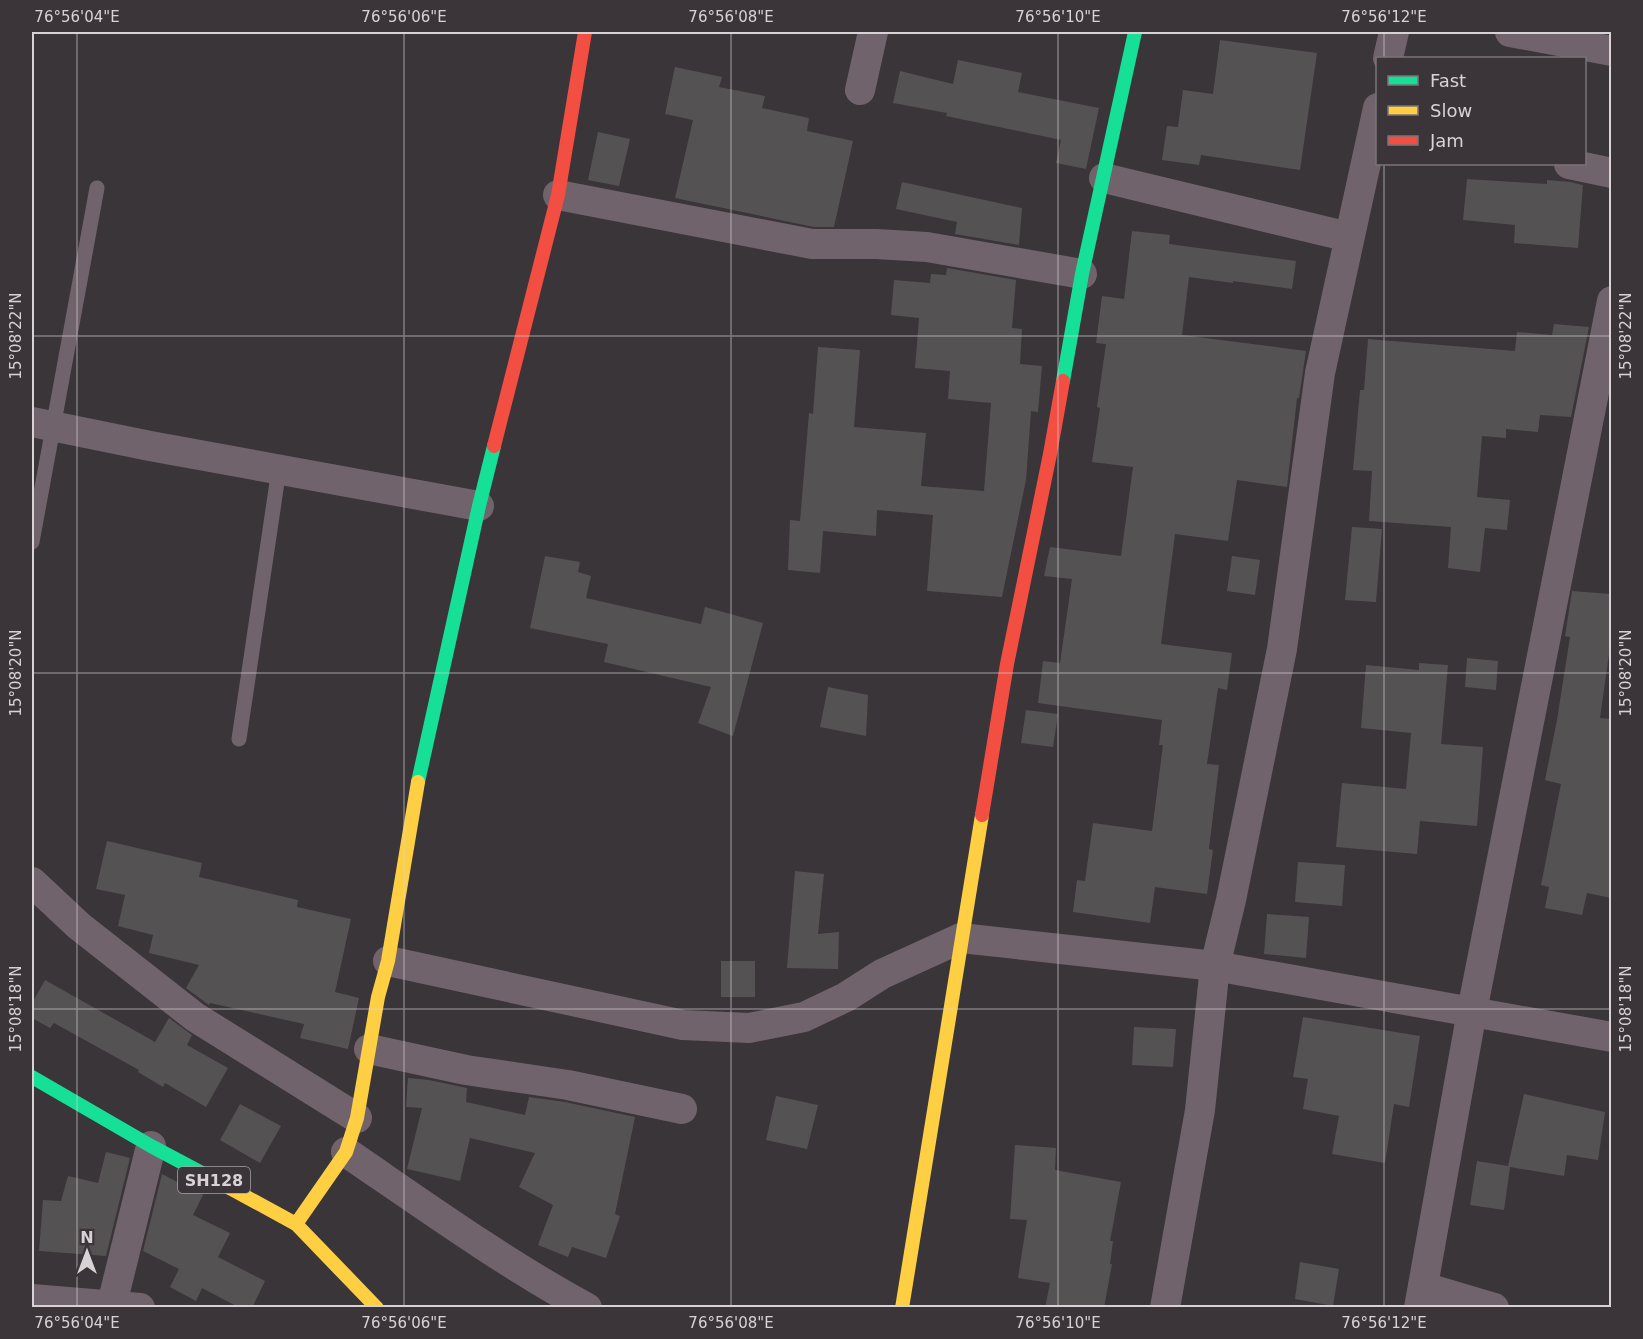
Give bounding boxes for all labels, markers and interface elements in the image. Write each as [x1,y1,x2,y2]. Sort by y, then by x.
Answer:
text: 76°56'04"E [34,8,120,26]
text: 76°56'06"E [361,8,447,26]
text: 76°56'08"E [688,8,774,26]
text: 76°56'10"E [1015,8,1101,26]
text: 76°56'12"E [1341,8,1427,26]
legend [1376,57,1586,165]
text: Fast [1430,70,1466,91]
text: Slow [1430,100,1472,121]
text: Jam [1429,130,1464,151]
text: 15°08'22"N [7,292,25,380]
text: 15°08'22"N [1617,292,1635,380]
text: 15°08'20"N [7,629,25,717]
text: 15°08'20"N [1617,629,1635,717]
text: 15°08'18"N [7,965,25,1053]
text: 15°08'18"N [1617,965,1635,1053]
road number: SH128 [178,1167,250,1193]
north arrow [57,1222,117,1282]
text: N [80,1228,94,1247]
text: 76°56'04"E [34,1314,120,1332]
text: 76°56'06"E [361,1314,447,1332]
text: 76°56'08"E [688,1314,774,1332]
text: 76°56'10"E [1015,1314,1101,1332]
text: 76°56'12"E [1341,1314,1427,1332]

